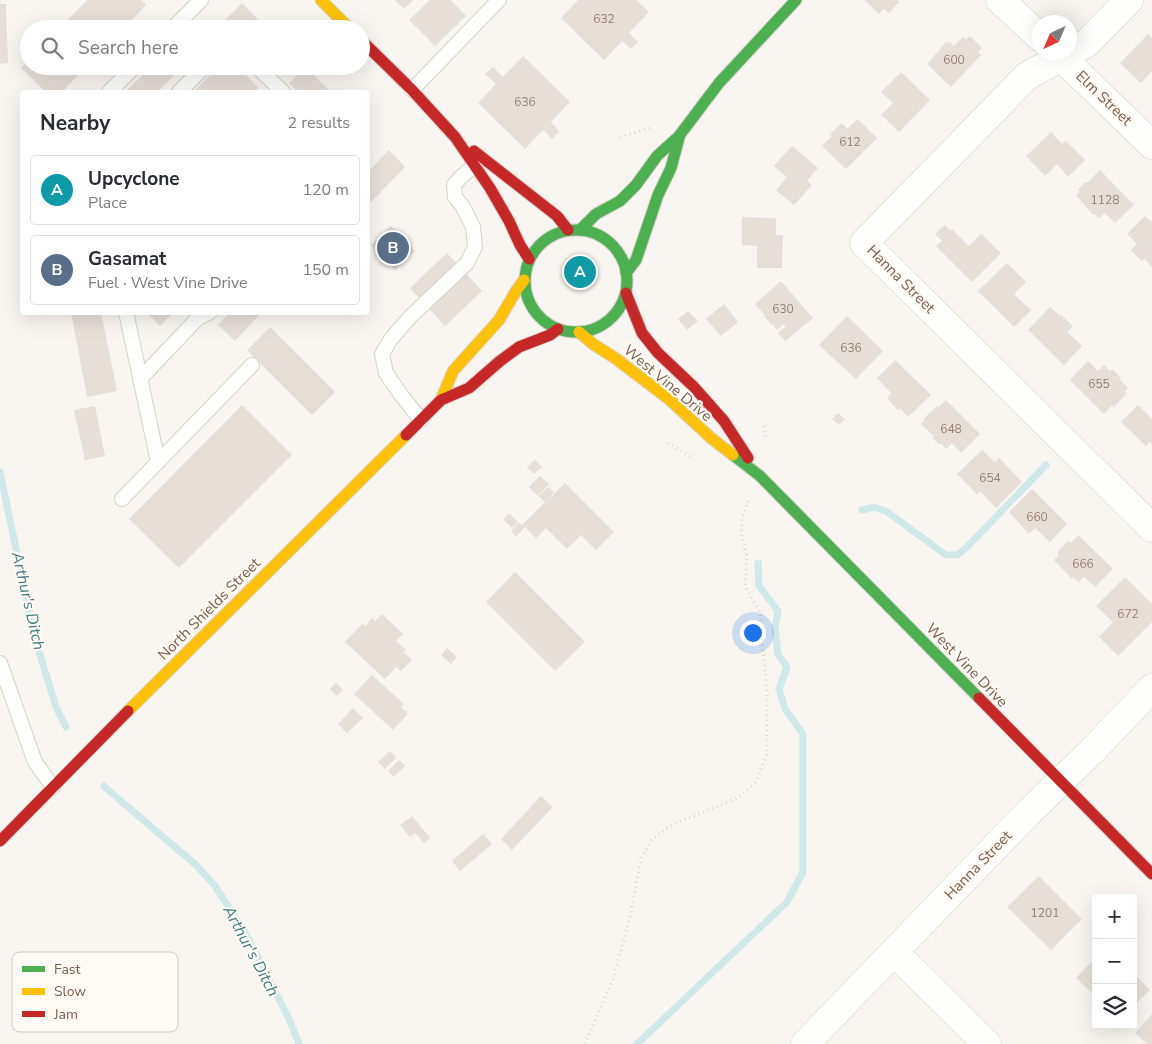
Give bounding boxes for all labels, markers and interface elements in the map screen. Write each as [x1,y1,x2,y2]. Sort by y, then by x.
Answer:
house number: 632 [593,11,615,27]
north arrow [1032,15,1077,60]
search box [20,20,370,75]
icon: search [38,34,66,62]
text: Search here [78,35,179,61]
house number: 600 [943,52,965,68]
street label: Elm Street [1072,66,1137,130]
house number: 636 [514,94,536,110]
text: Nearby [40,109,110,137]
text: 2 results [288,112,350,134]
house number: 612 [839,134,861,150]
text: Upcyclone [88,166,180,192]
text: A [51,179,63,201]
text: 120 m [302,179,349,201]
text: Place [88,192,127,214]
house number: 1128 [1091,192,1119,208]
pin: B [377,229,409,267]
street label: Hanna Street [862,240,940,318]
text: Gasamat [88,246,166,272]
pin: A [564,253,596,291]
text: B [51,259,63,281]
text: 150 m [302,259,349,281]
text: Fuel · West Vine Drive [88,272,248,294]
house number: 630 [772,301,794,317]
street label: West Vine Drive [620,340,716,426]
house number: 636 [840,340,862,356]
house number: 655 [1088,376,1110,392]
house number: 648 [940,421,962,437]
house number: 654 [979,470,1001,486]
house number: 660 [1026,509,1048,525]
water label: Arthur's Ditch [6,549,50,652]
street label: North Shields Street [153,553,265,665]
house number: 666 [1072,556,1094,572]
house number: 672 [1117,606,1139,622]
street label: West Vine Drive [922,619,1012,711]
your location [740,620,766,646]
street label: Hanna Street [940,825,1017,904]
map controls [1092,894,1137,1029]
button: + [1092,894,1137,939]
water label: Arthur's Ditch [217,901,284,1000]
house number: 1201 [1031,905,1059,921]
button: − [1092,939,1137,984]
legend [12,952,178,1032]
text: Fast [54,960,80,979]
text: Slow [54,982,86,1001]
button: layers [1092,984,1137,1029]
text: Jam [53,1005,78,1024]

